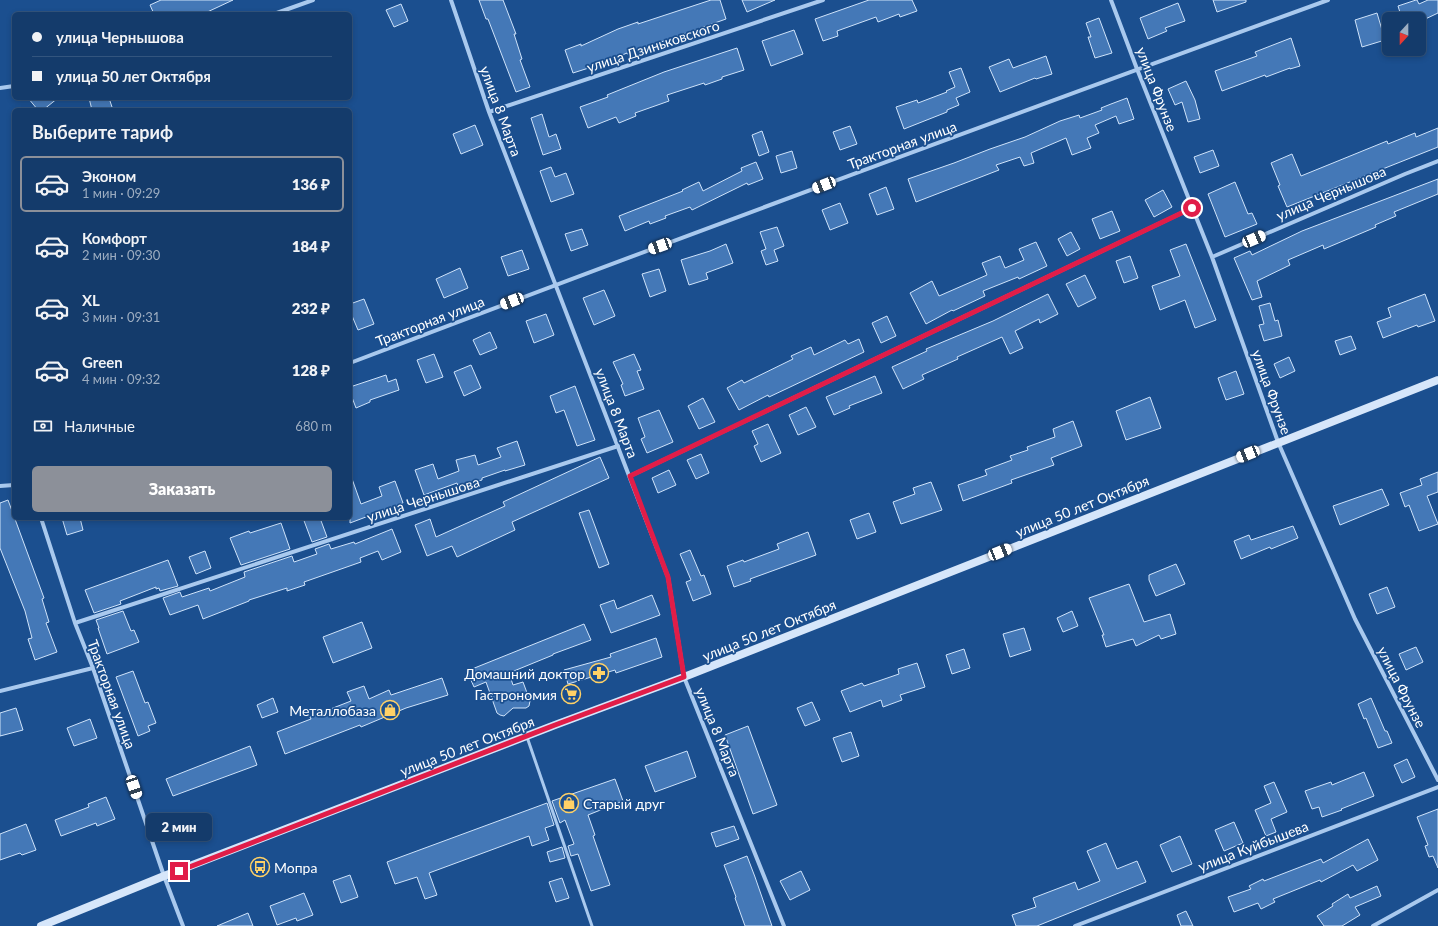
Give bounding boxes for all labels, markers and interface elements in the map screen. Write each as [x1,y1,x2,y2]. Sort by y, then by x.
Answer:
north arrow [1382,12,1426,56]
map controls [1382,12,1426,56]
street label: улица Дзиньковского [584,16,722,75]
text: улица Чернышова [56,28,184,46]
street label: улица Фрунзе [1133,44,1181,134]
street label: улица 8 Марта [477,64,525,159]
text: улица 50 лет Октября [56,67,211,85]
street label: Тракторная улица [845,117,959,173]
text: Выберите тариф [32,121,173,143]
street label: улица Чернышова [1274,162,1388,224]
icon: car [34,166,70,202]
text: Эконом [82,167,136,185]
text: 136 ₽ [292,175,330,193]
car [811,175,837,195]
text: 1 мин · 09:29 [82,185,160,201]
route start [1183,199,1201,217]
icon: car [34,228,70,264]
text: Комфорт [82,229,147,247]
car [1241,229,1267,249]
car [647,236,673,256]
text: 184 ₽ [292,237,330,255]
text: 2 мин · 09:30 [82,247,160,263]
icon: car [34,290,70,326]
text: XL [82,291,100,309]
car [499,291,525,311]
street label: Тракторная улица [373,292,487,350]
text: 232 ₽ [292,299,330,317]
text: 3 мин · 09:31 [82,309,160,325]
street label: улица Фрунзе [1249,347,1295,437]
icon: car [34,352,70,388]
text: Green [82,353,123,371]
text: 128 ₽ [292,361,330,379]
street label: улица 8 Марта [592,366,642,460]
text: 4 мин · 09:32 [82,371,160,387]
icon: cash [32,415,54,437]
text: Наличные [64,417,135,435]
text: 680 m [295,418,332,434]
car [1235,444,1261,464]
button: Заказать [32,466,332,512]
street label: улица 50 лет Октября [1013,471,1151,541]
street label: улица Чернышова [365,473,482,525]
car [987,542,1013,562]
street label: улица 50 лет Октября [700,595,838,665]
street label: Тракторная улица [84,637,140,751]
street label: улица Фрунзе [1374,643,1430,731]
pharmacy icon: Домашний доктор [588,662,610,684]
place label: Домашний доктор [464,665,585,682]
supermarket icon: Гастрономия [560,683,582,705]
street label: улица 8 Марта [692,685,744,779]
place label: Гастрономия [474,686,557,703]
shop icon: Металлобаза [379,699,401,721]
place label: Металлобаза [289,702,376,719]
street label: улица 50 лет Октября [397,713,537,779]
car [124,774,144,800]
shop icon: Старый друг [558,792,580,814]
place label: Старый друг [583,795,665,812]
callout: 2 мин [146,813,212,841]
street label: улица Куйбышева [1195,817,1311,875]
text: 2 мин [161,819,197,835]
bus stop icon: Мопра [249,856,271,878]
place label: Мопра [274,859,317,876]
route end [170,862,188,880]

